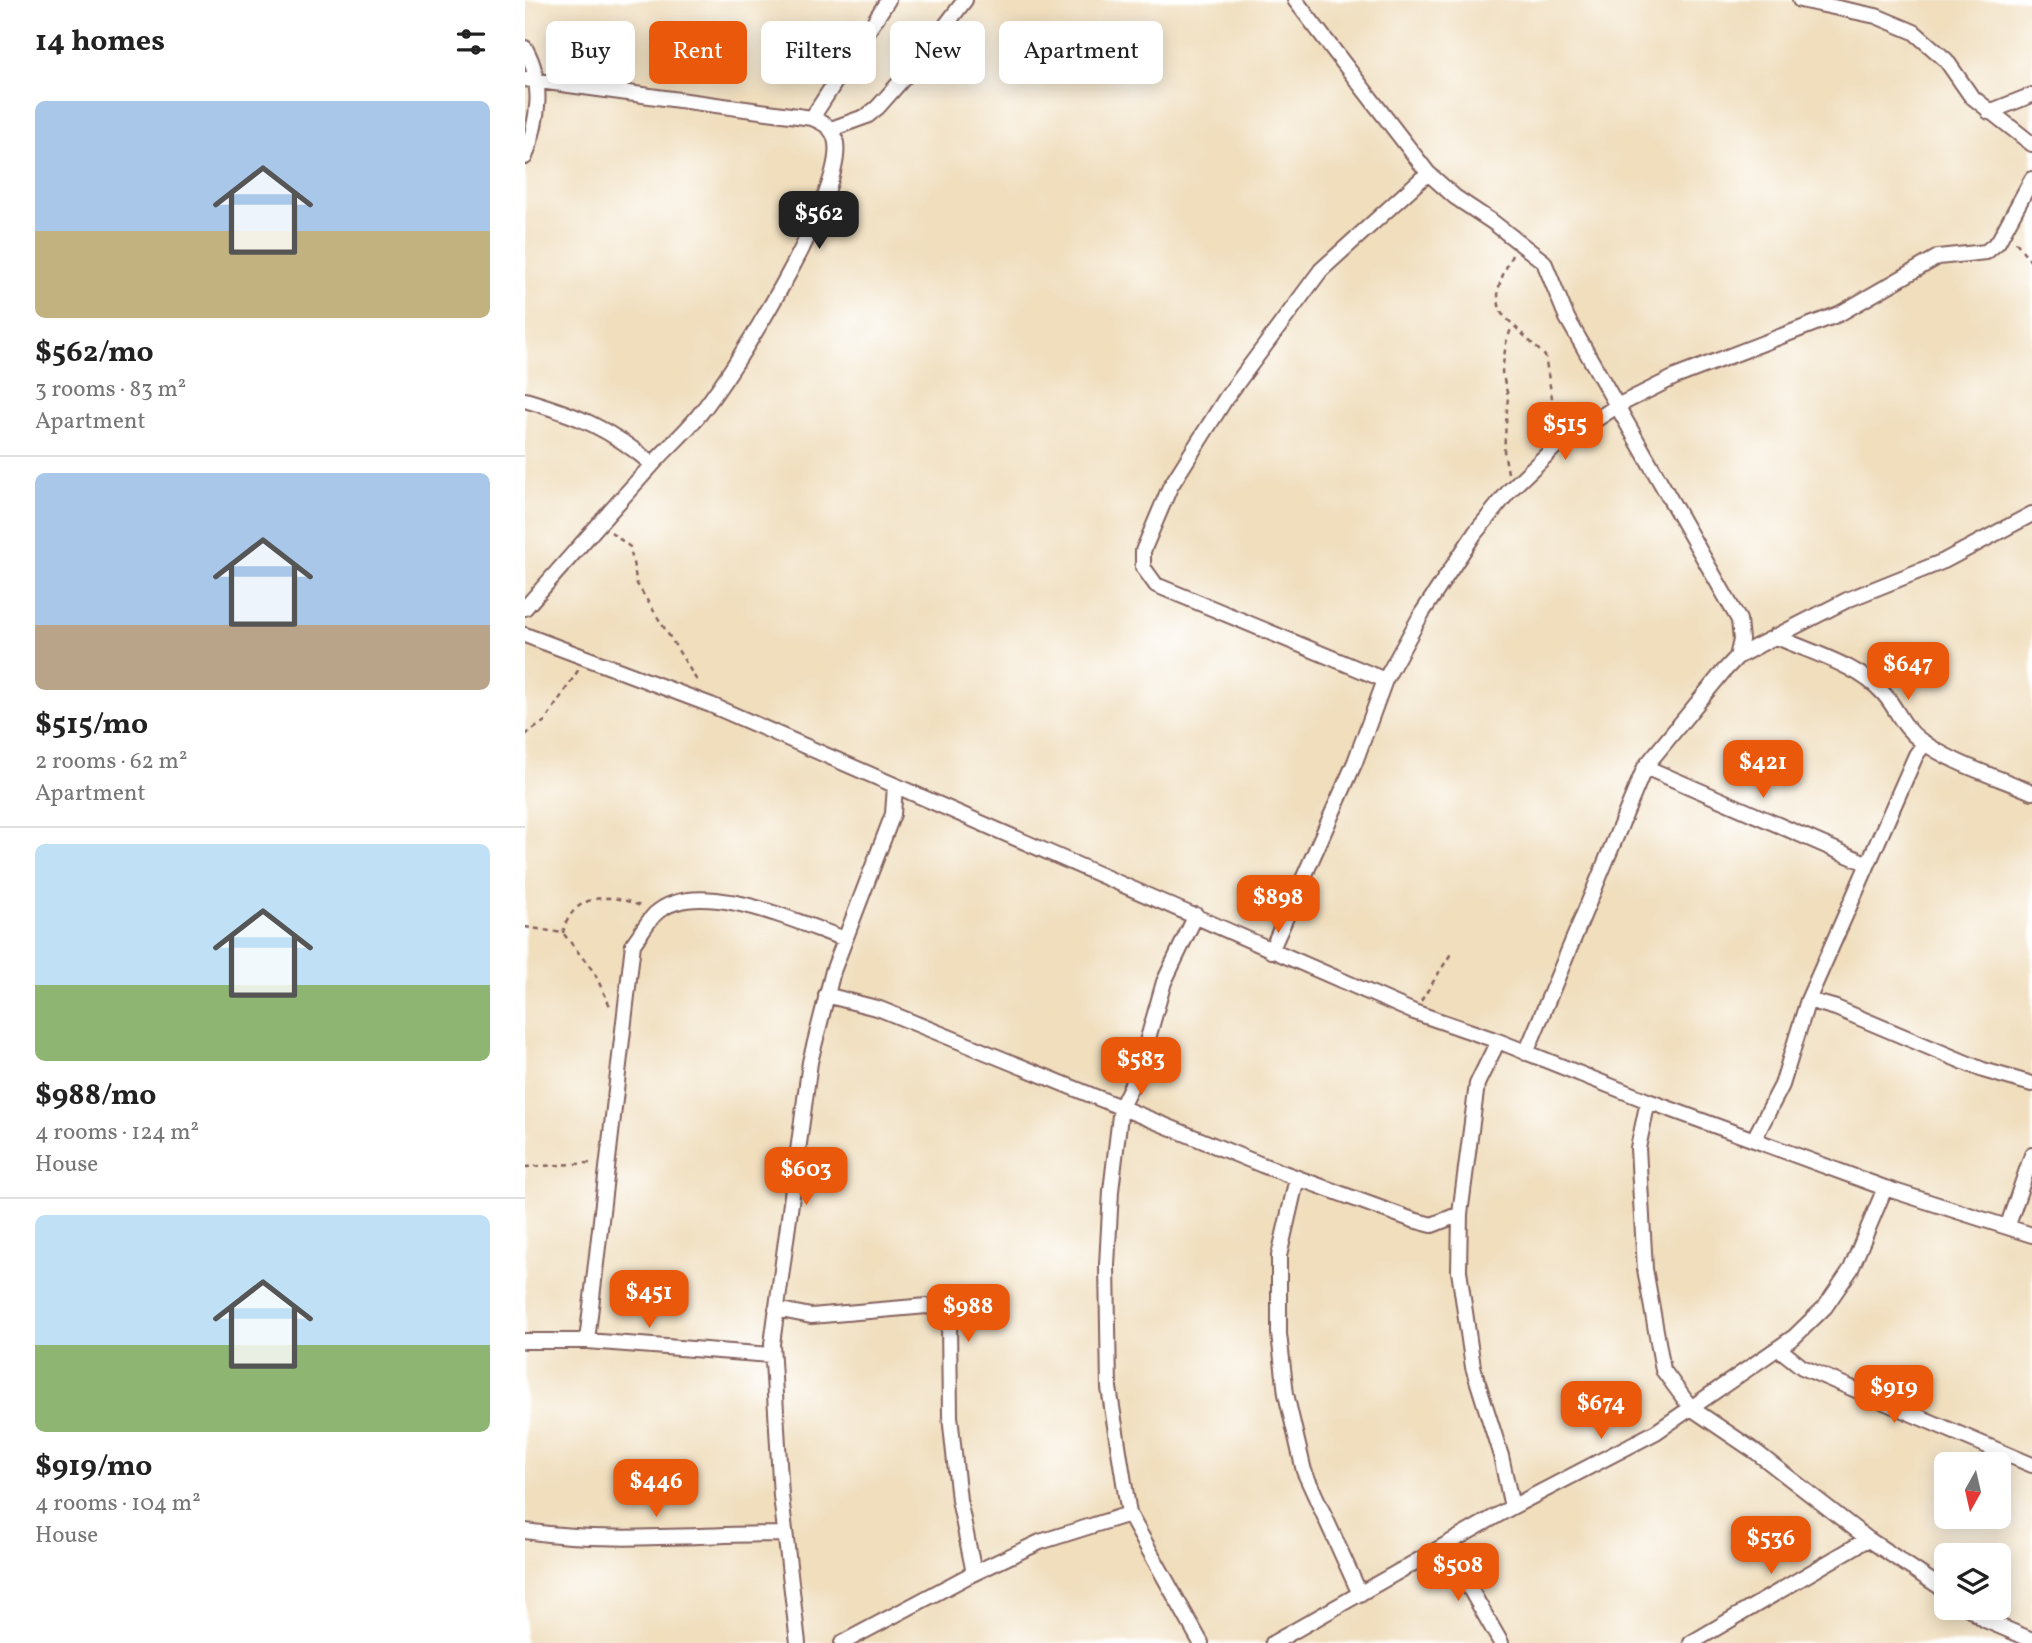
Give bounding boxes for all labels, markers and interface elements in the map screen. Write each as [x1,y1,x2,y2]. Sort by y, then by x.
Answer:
text: 14 homes [35,21,165,63]
chip: Buy [546,21,635,84]
chip: Rent [649,21,747,84]
chip: Filters [761,21,876,84]
chip: New [890,21,985,84]
chip: Apartment [999,21,1163,84]
icon: filters [452,23,490,61]
icon: home [200,147,326,273]
pin: $562 [778,191,860,251]
text: $562 [795,198,843,230]
text: $562/mo [35,332,154,374]
text: 3 rooms · 83 m² [35,374,186,406]
pin: $515 [1524,402,1606,462]
text: Apartment [35,406,146,438]
text: $515 [1543,409,1587,441]
icon: home [200,519,326,645]
pin: $647 [1867,642,1949,702]
text: $647 [1883,649,1933,681]
text: $515/mo [35,704,148,746]
pin: $421 [1722,740,1804,800]
text: 2 rooms · 62 m² [35,746,187,778]
text: $421 [1739,747,1787,779]
text: Apartment [35,778,146,810]
pin: $898 [1237,876,1319,935]
text: $898 [1253,882,1303,914]
icon: home [200,890,326,1016]
pin: $583 [1100,1038,1182,1097]
text: $583 [1117,1044,1165,1076]
text: $988/mo [35,1075,156,1117]
text: 4 rooms · 124 m² [35,1117,199,1149]
pin: $603 [765,1148,847,1207]
text: House [35,1149,98,1181]
text: $603 [780,1154,832,1186]
icon: home [200,1261,326,1387]
pin: $451 [608,1270,690,1330]
text: $451 [626,1277,672,1309]
pin: $988 [927,1284,1009,1344]
text: $988 [943,1291,993,1323]
pin: $919 [1853,1366,1935,1425]
text: $919 [1870,1372,1918,1404]
pin: $674 [1560,1382,1642,1441]
text: $674 [1577,1388,1625,1420]
text: $919/mo [35,1446,152,1488]
north arrow [1934,1452,2011,1530]
map controls [1934,1452,2011,1620]
pin: $446 [615,1460,697,1519]
text: $446 [629,1466,683,1498]
text: 4 rooms · 104 m² [35,1488,201,1520]
pin: $536 [1730,1516,1812,1576]
text: House [35,1520,98,1552]
text: $536 [1747,1523,1795,1555]
button: layers [1934,1543,2011,1620]
pin: $508 [1417,1544,1499,1603]
text: $508 [1433,1550,1483,1582]

